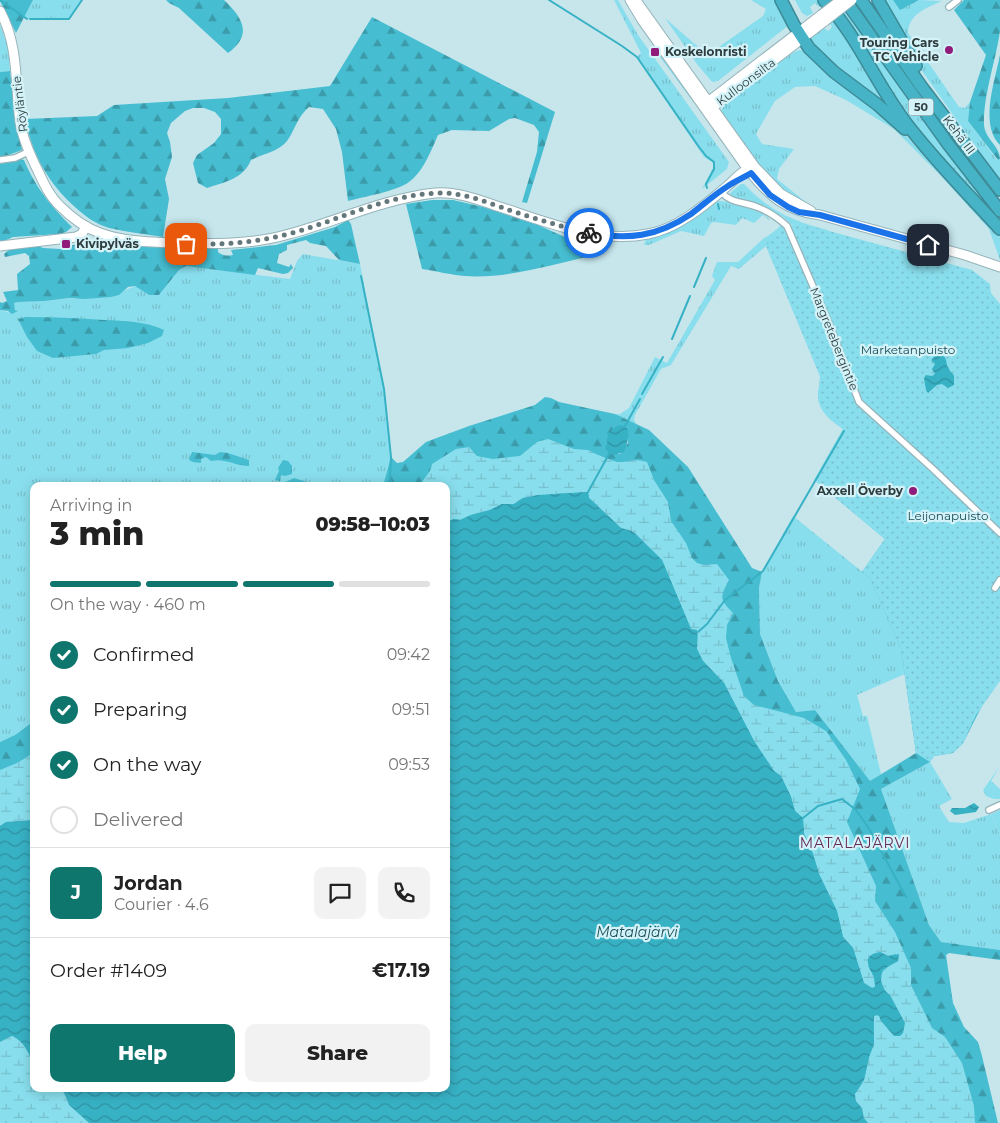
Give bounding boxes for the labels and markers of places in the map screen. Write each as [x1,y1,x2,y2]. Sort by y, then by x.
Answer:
place label: Touring Cars TC Vehicle [860,35,940,64]
place label: Koskelonristi [665,44,747,59]
marker: Touring Cars TC Vehicle [943,44,955,56]
marker: Koskelonristi [649,46,661,58]
pin [165,223,207,265]
pin [907,224,949,266]
place label: Kivipylväs [76,236,139,251]
marker: Kivipylväs [60,238,72,250]
place label: Axxell Överby [816,483,904,498]
marker: Axxell Överby [907,485,919,497]

